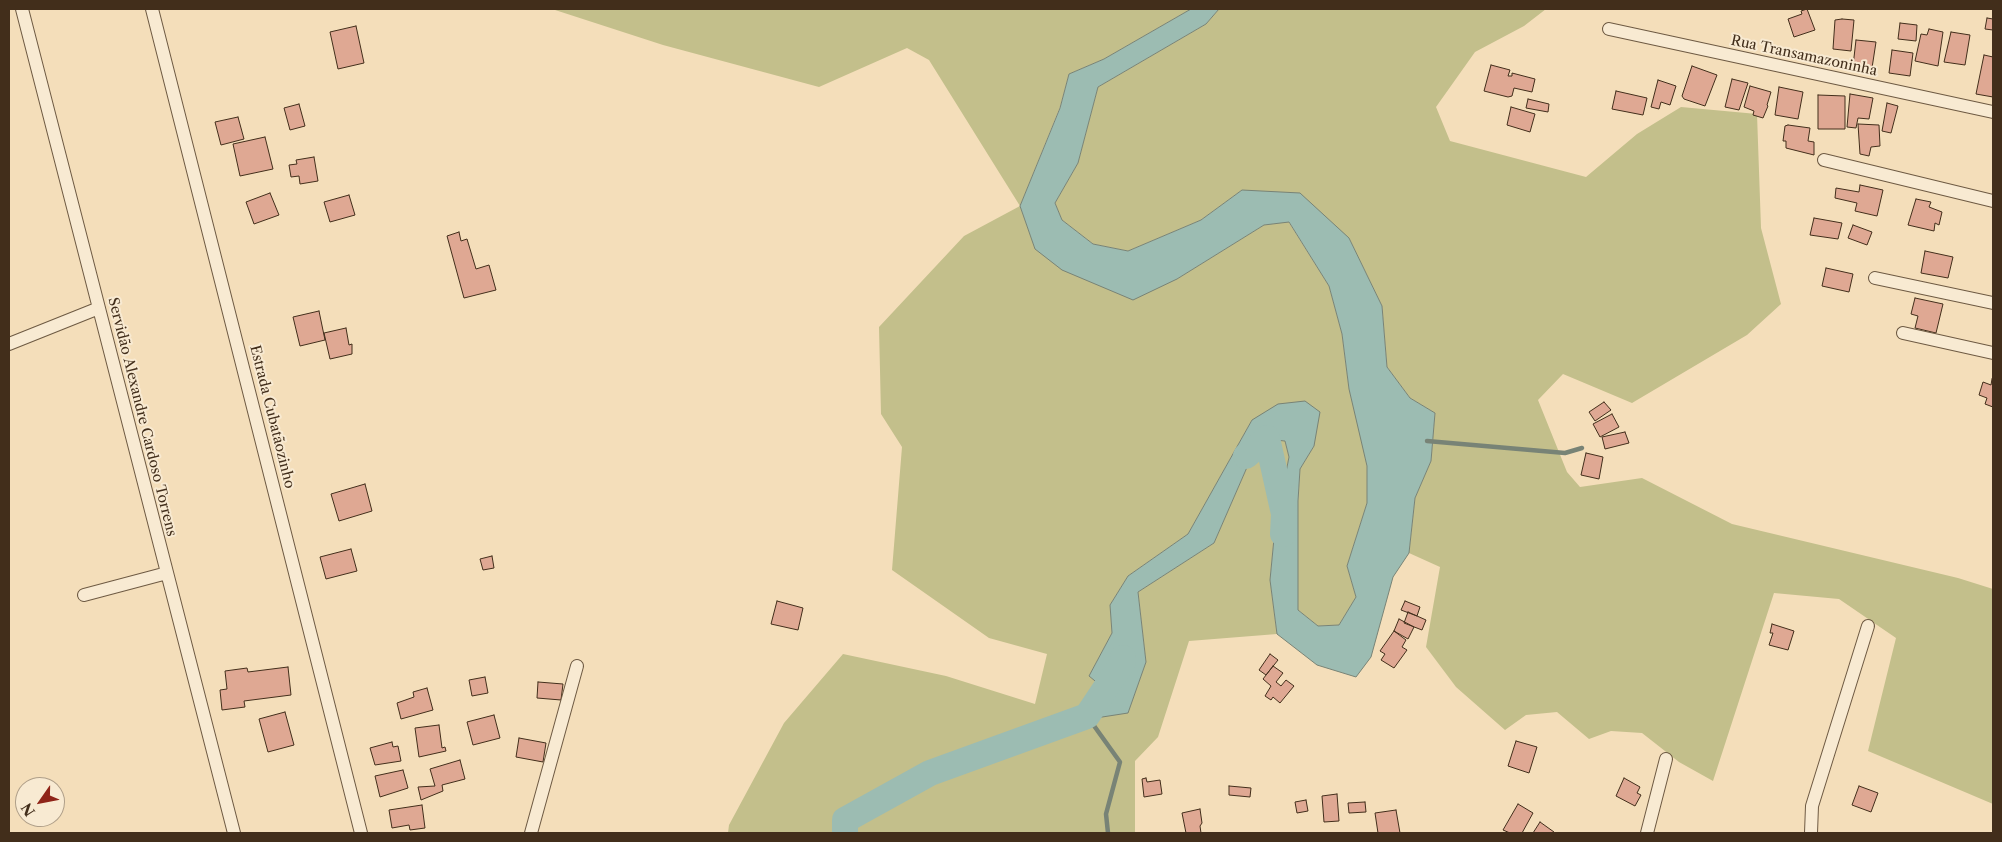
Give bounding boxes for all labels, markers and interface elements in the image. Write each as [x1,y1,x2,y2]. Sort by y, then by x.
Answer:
street label: Rua Transamazoninha [1729,32,1879,80]
street label: Servidão Alexandre Cardoso Torrens [104,296,180,538]
street label: Estrada Cubatãozinho [246,344,298,490]
north arrow [15,777,65,827]
text: N [17,800,39,820]

